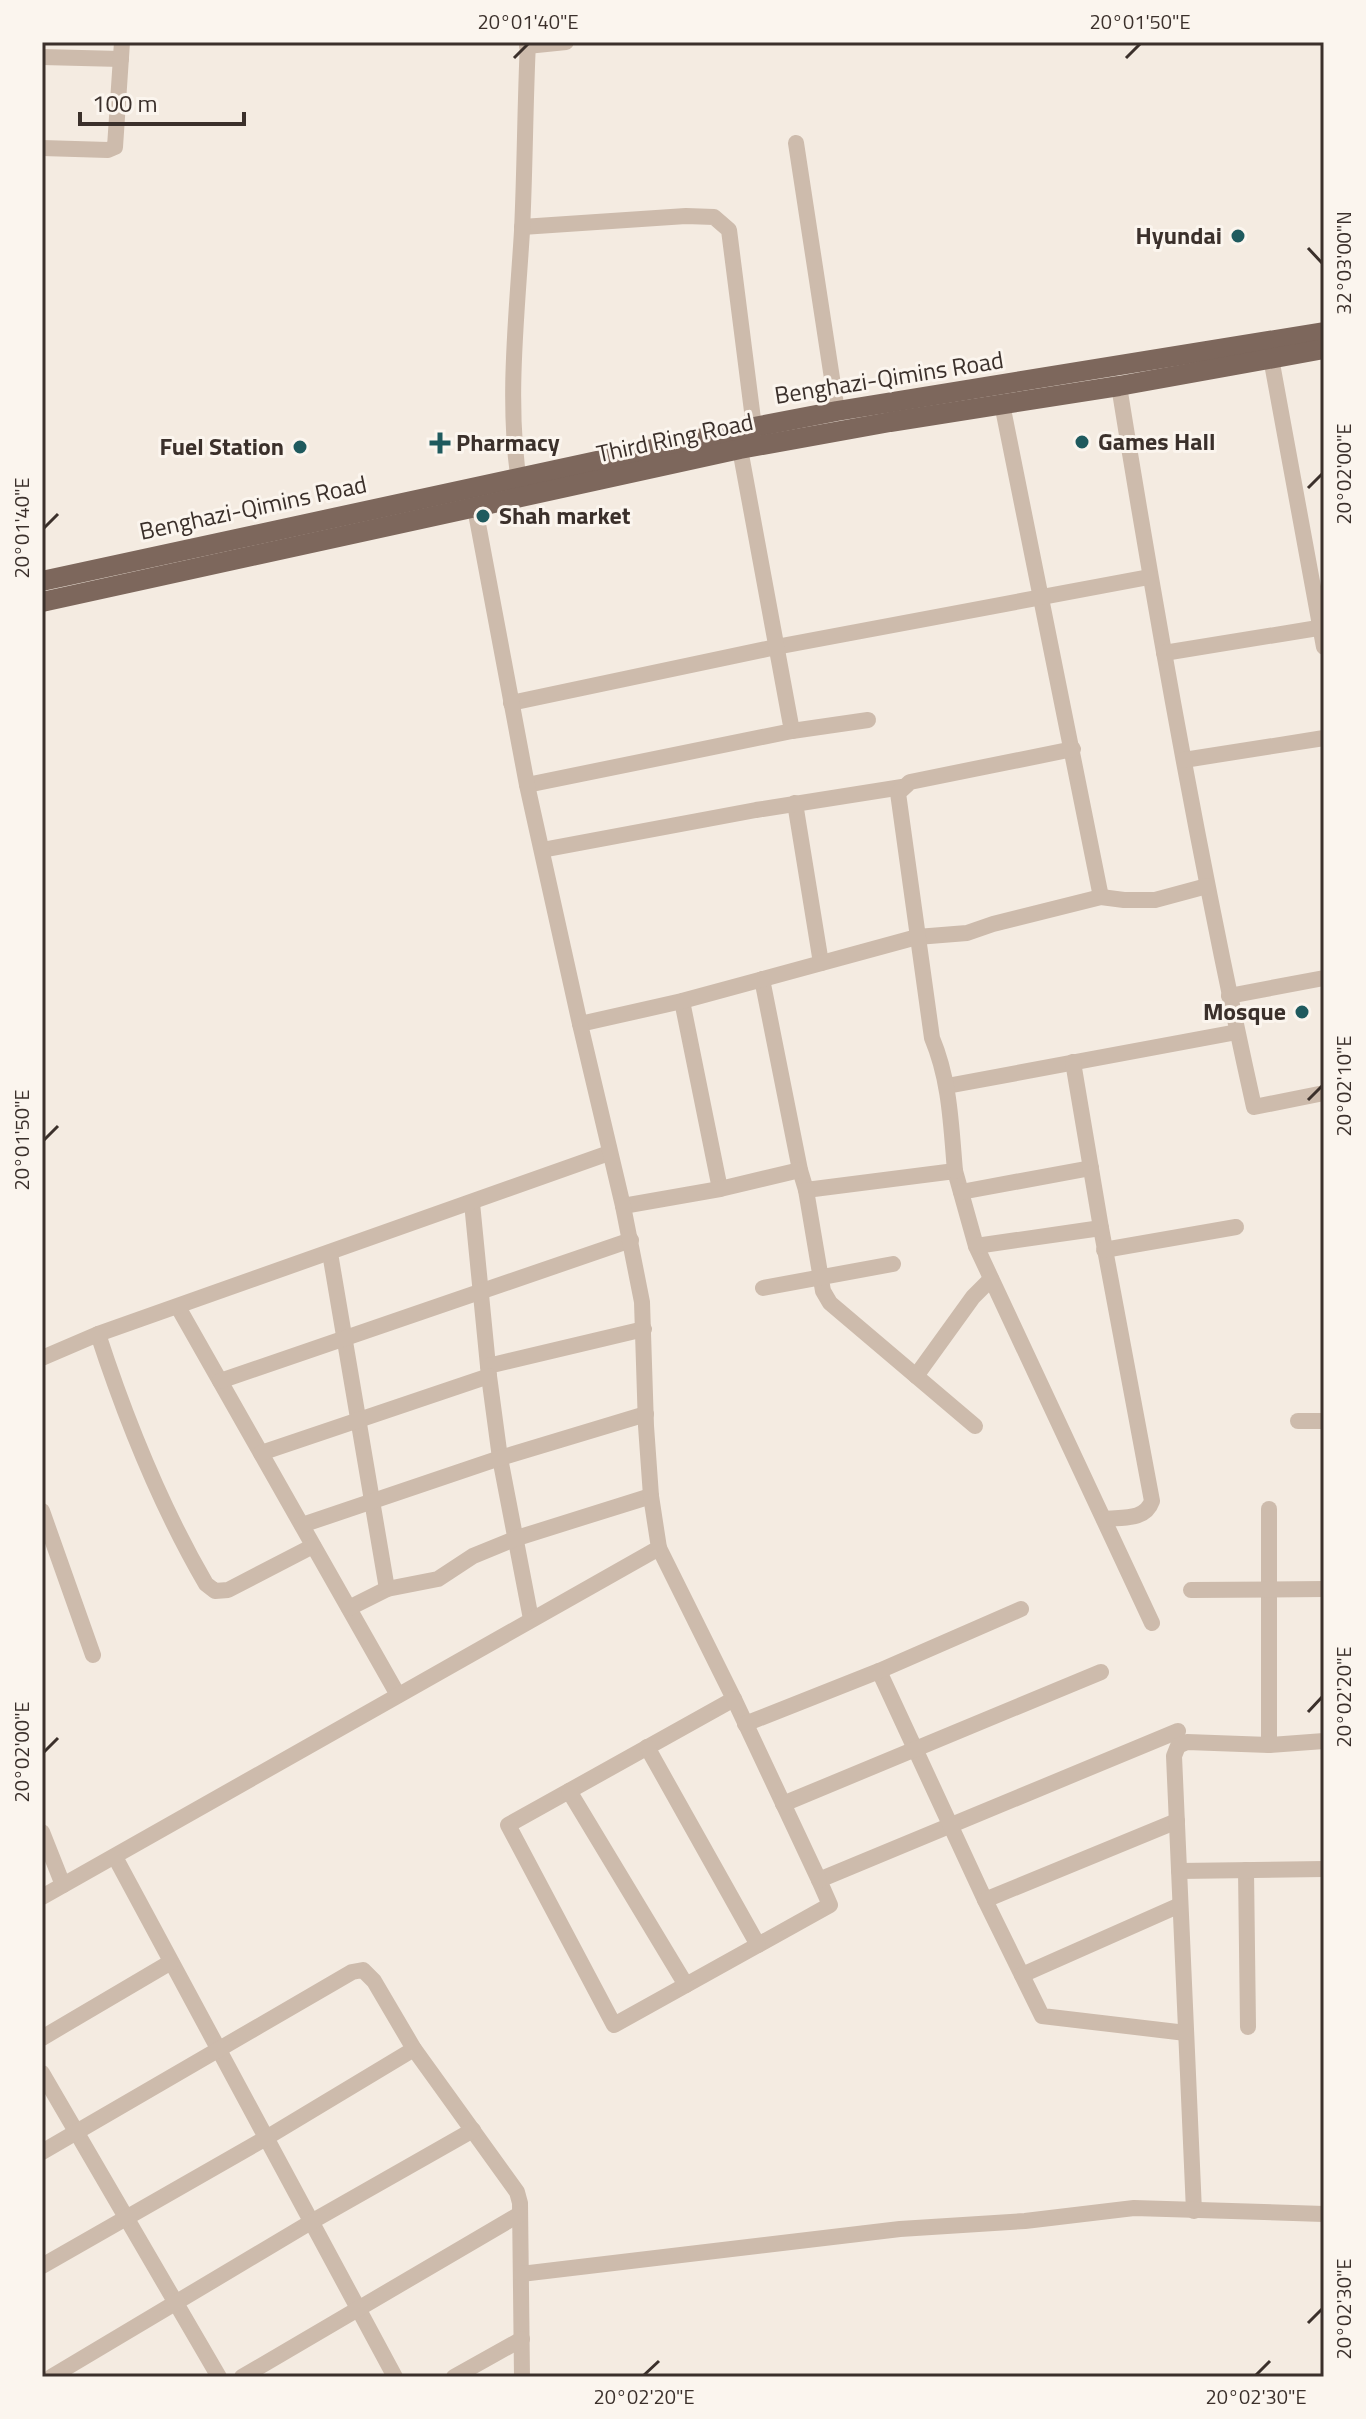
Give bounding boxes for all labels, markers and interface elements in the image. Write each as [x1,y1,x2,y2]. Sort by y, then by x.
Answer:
text: 20°01'40"E [477,6,579,37]
text: 20°01'50"E [1089,6,1191,37]
scale bar [80,76,244,126]
text: 100 m [92,85,158,121]
text: 32°03'00"N [1328,211,1359,315]
place label: Hyundai [1136,217,1222,253]
marker: Hyundai [1229,227,1247,245]
street label: Benghazi-Qimins Road [772,341,1006,413]
street label: Third Ring Road [593,403,756,471]
place label: Games Hall [1098,423,1215,459]
text: 20°02'00"E [1328,423,1359,525]
place label: Pharmacy [456,424,560,460]
place label: Fuel Station [159,428,284,464]
marker: Games Hall [1073,433,1091,451]
marker: Pharmacy [431,434,449,452]
marker: Fuel Station [291,438,309,456]
street label: Benghazi-Qimins Road [136,465,370,549]
text: 20°01'40"E [6,477,37,579]
place label: Shah market [499,497,631,533]
marker: Shah market [474,507,492,525]
place label: Mosque [1203,993,1286,1029]
marker: Mosque [1293,1003,1311,1021]
text: 20°02'10"E [1328,1035,1359,1137]
text: 20°01'50"E [6,1089,37,1191]
text: 20°02'20"E [1328,1646,1359,1748]
text: 20°02'00"E [6,1701,37,1803]
text: 20°02'30"E [1328,2258,1359,2360]
text: 20°02'20"E [593,2381,695,2412]
text: 20°02'30"E [1205,2381,1307,2412]

